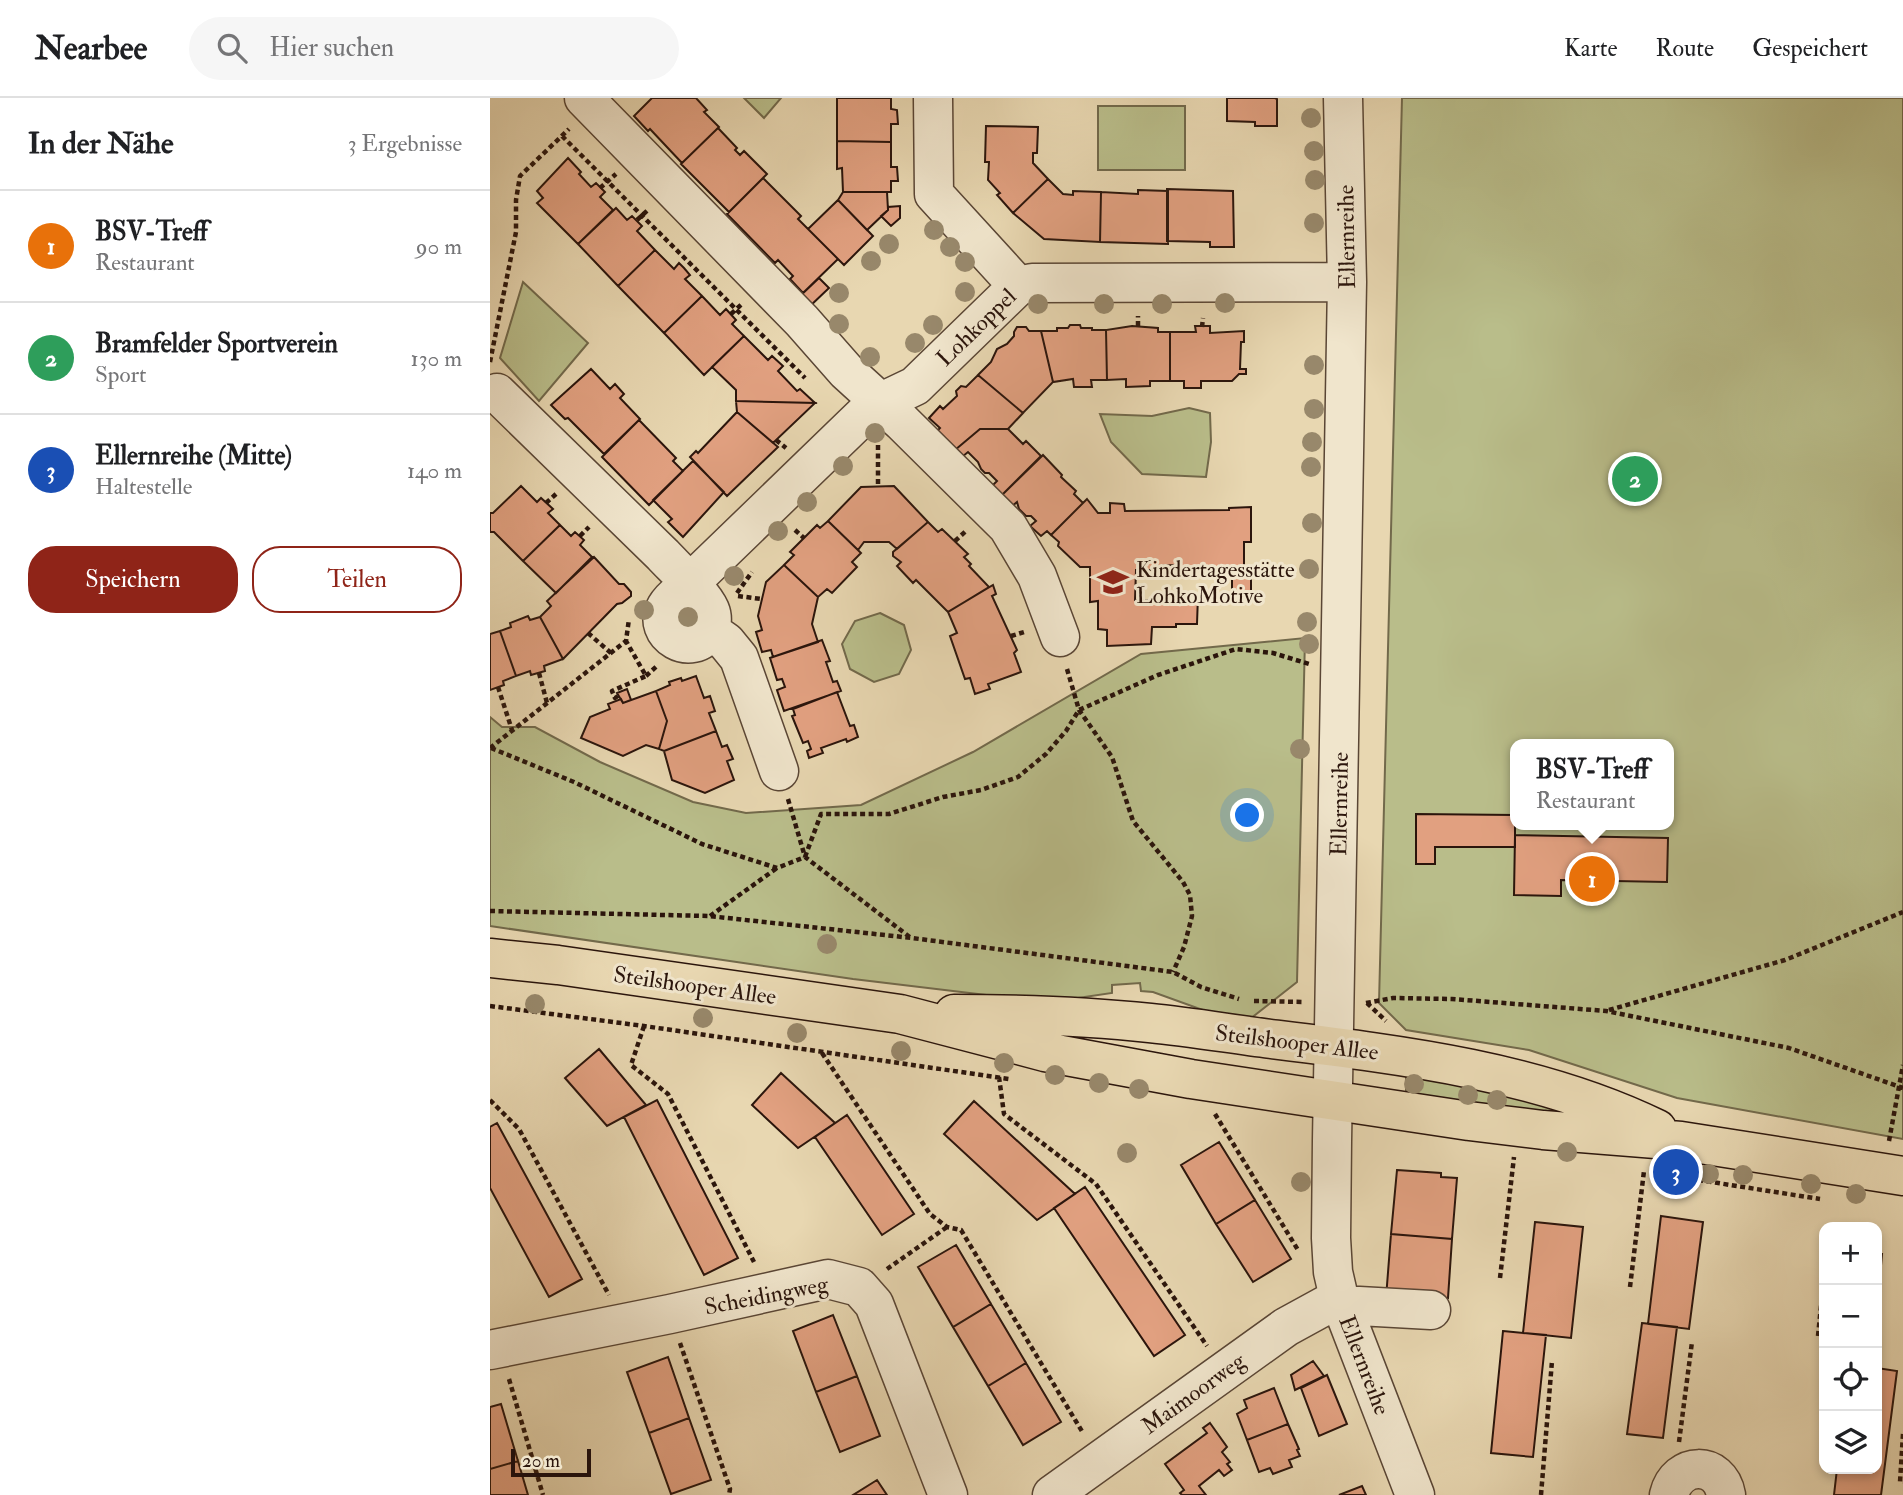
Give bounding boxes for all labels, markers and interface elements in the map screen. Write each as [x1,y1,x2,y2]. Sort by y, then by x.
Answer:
search box [189,17,679,80]
text: Nearbee [35,28,147,69]
icon: search [213,29,251,67]
text: Hier suchen [269,32,394,64]
text: Karte [1564,33,1617,64]
text: Route [1655,33,1714,64]
text: Gespeichert [1752,33,1868,64]
text: In der Nähe [28,125,173,162]
text: 3 Ergebnisse [348,129,462,158]
street label: Ellernreihe [1331,184,1362,289]
text: BSV-Treff [95,216,208,248]
text: 1 [47,232,55,261]
text: 90 m [416,232,462,261]
text: Restaurant [95,248,195,277]
street label: Lohkoppel [930,282,1023,373]
text: Bramfelder Sportverein [95,328,338,360]
text: 2 [45,344,57,373]
text: 130 m [410,344,462,373]
text: Sport [95,360,147,389]
text: Ellernreihe (Mitte) [95,440,292,472]
pin: 2 [1612,453,1658,505]
text: 3 [47,456,55,485]
text: 140 m [407,456,462,485]
text: Haltestelle [95,472,192,501]
button: Speichern [28,546,238,613]
button: Teilen [252,546,462,613]
place label: Kindertagesstätte LohkoMotive [1136,555,1295,610]
school or university icon: Kindertagesstätte LohkoMotive [1096,565,1130,599]
popup [1510,739,1674,830]
street label: Ellernreihe [1324,751,1355,856]
text: BSV-Treff [1536,754,1648,786]
text: Restaurant [1536,786,1636,815]
your location [1230,798,1264,832]
pin: 1 [1569,853,1615,905]
street label: Steilshooper Allee [612,960,779,1012]
street label: Steilshooper Allee [1214,1018,1381,1068]
pin: 3 [1653,1146,1699,1198]
map controls [1819,1222,1882,1474]
button: + [1819,1222,1882,1285]
street label: Scheidingweg [702,1269,831,1322]
button: − [1819,1285,1882,1348]
street label: Ellernreihe [1332,1311,1397,1419]
street label: Maimoorweg [1136,1346,1251,1441]
button: locate [1819,1348,1882,1411]
button: layers [1819,1411,1882,1474]
scale bar [511,1446,592,1478]
text: 20 m [522,1449,560,1473]

